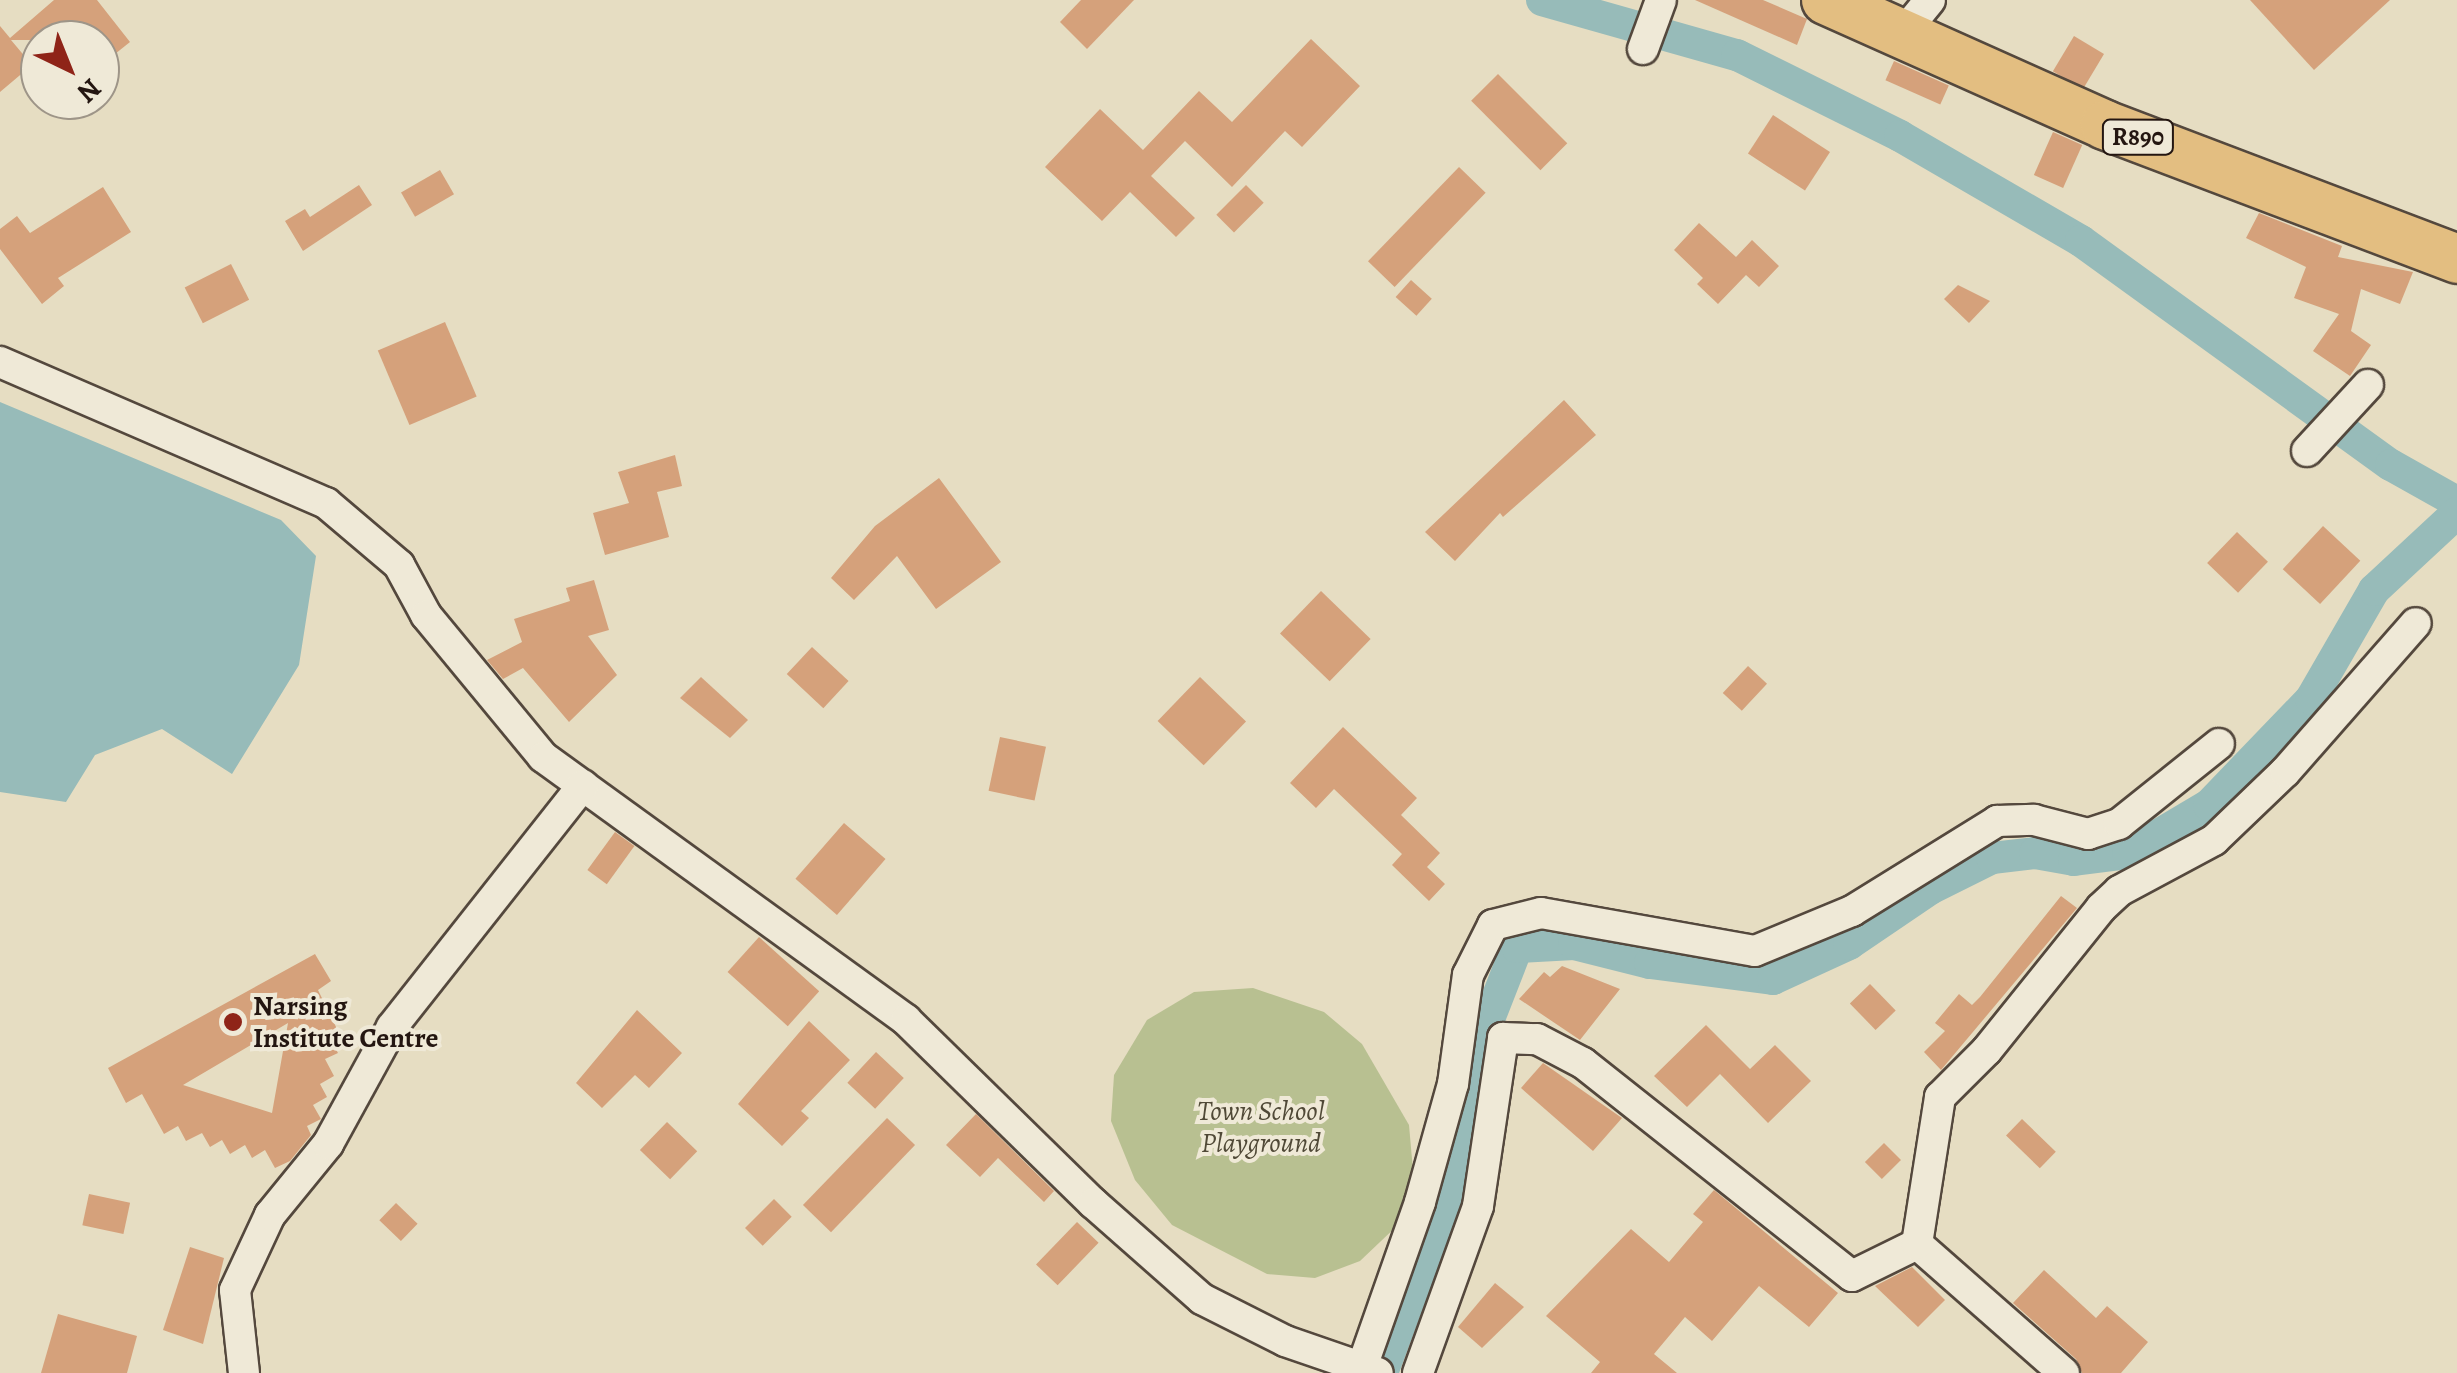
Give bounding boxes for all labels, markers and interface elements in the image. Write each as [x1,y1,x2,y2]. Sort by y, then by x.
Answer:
north arrow [20,20,120,120]
text: N [69,70,110,111]
road number: R890 [2100,117,2176,157]
place label: Narsing Institute Centre [253,989,438,1055]
marker: Narsing Institute Centre [222,1011,244,1033]
park label: Town School Playground [1197,1094,1325,1160]

